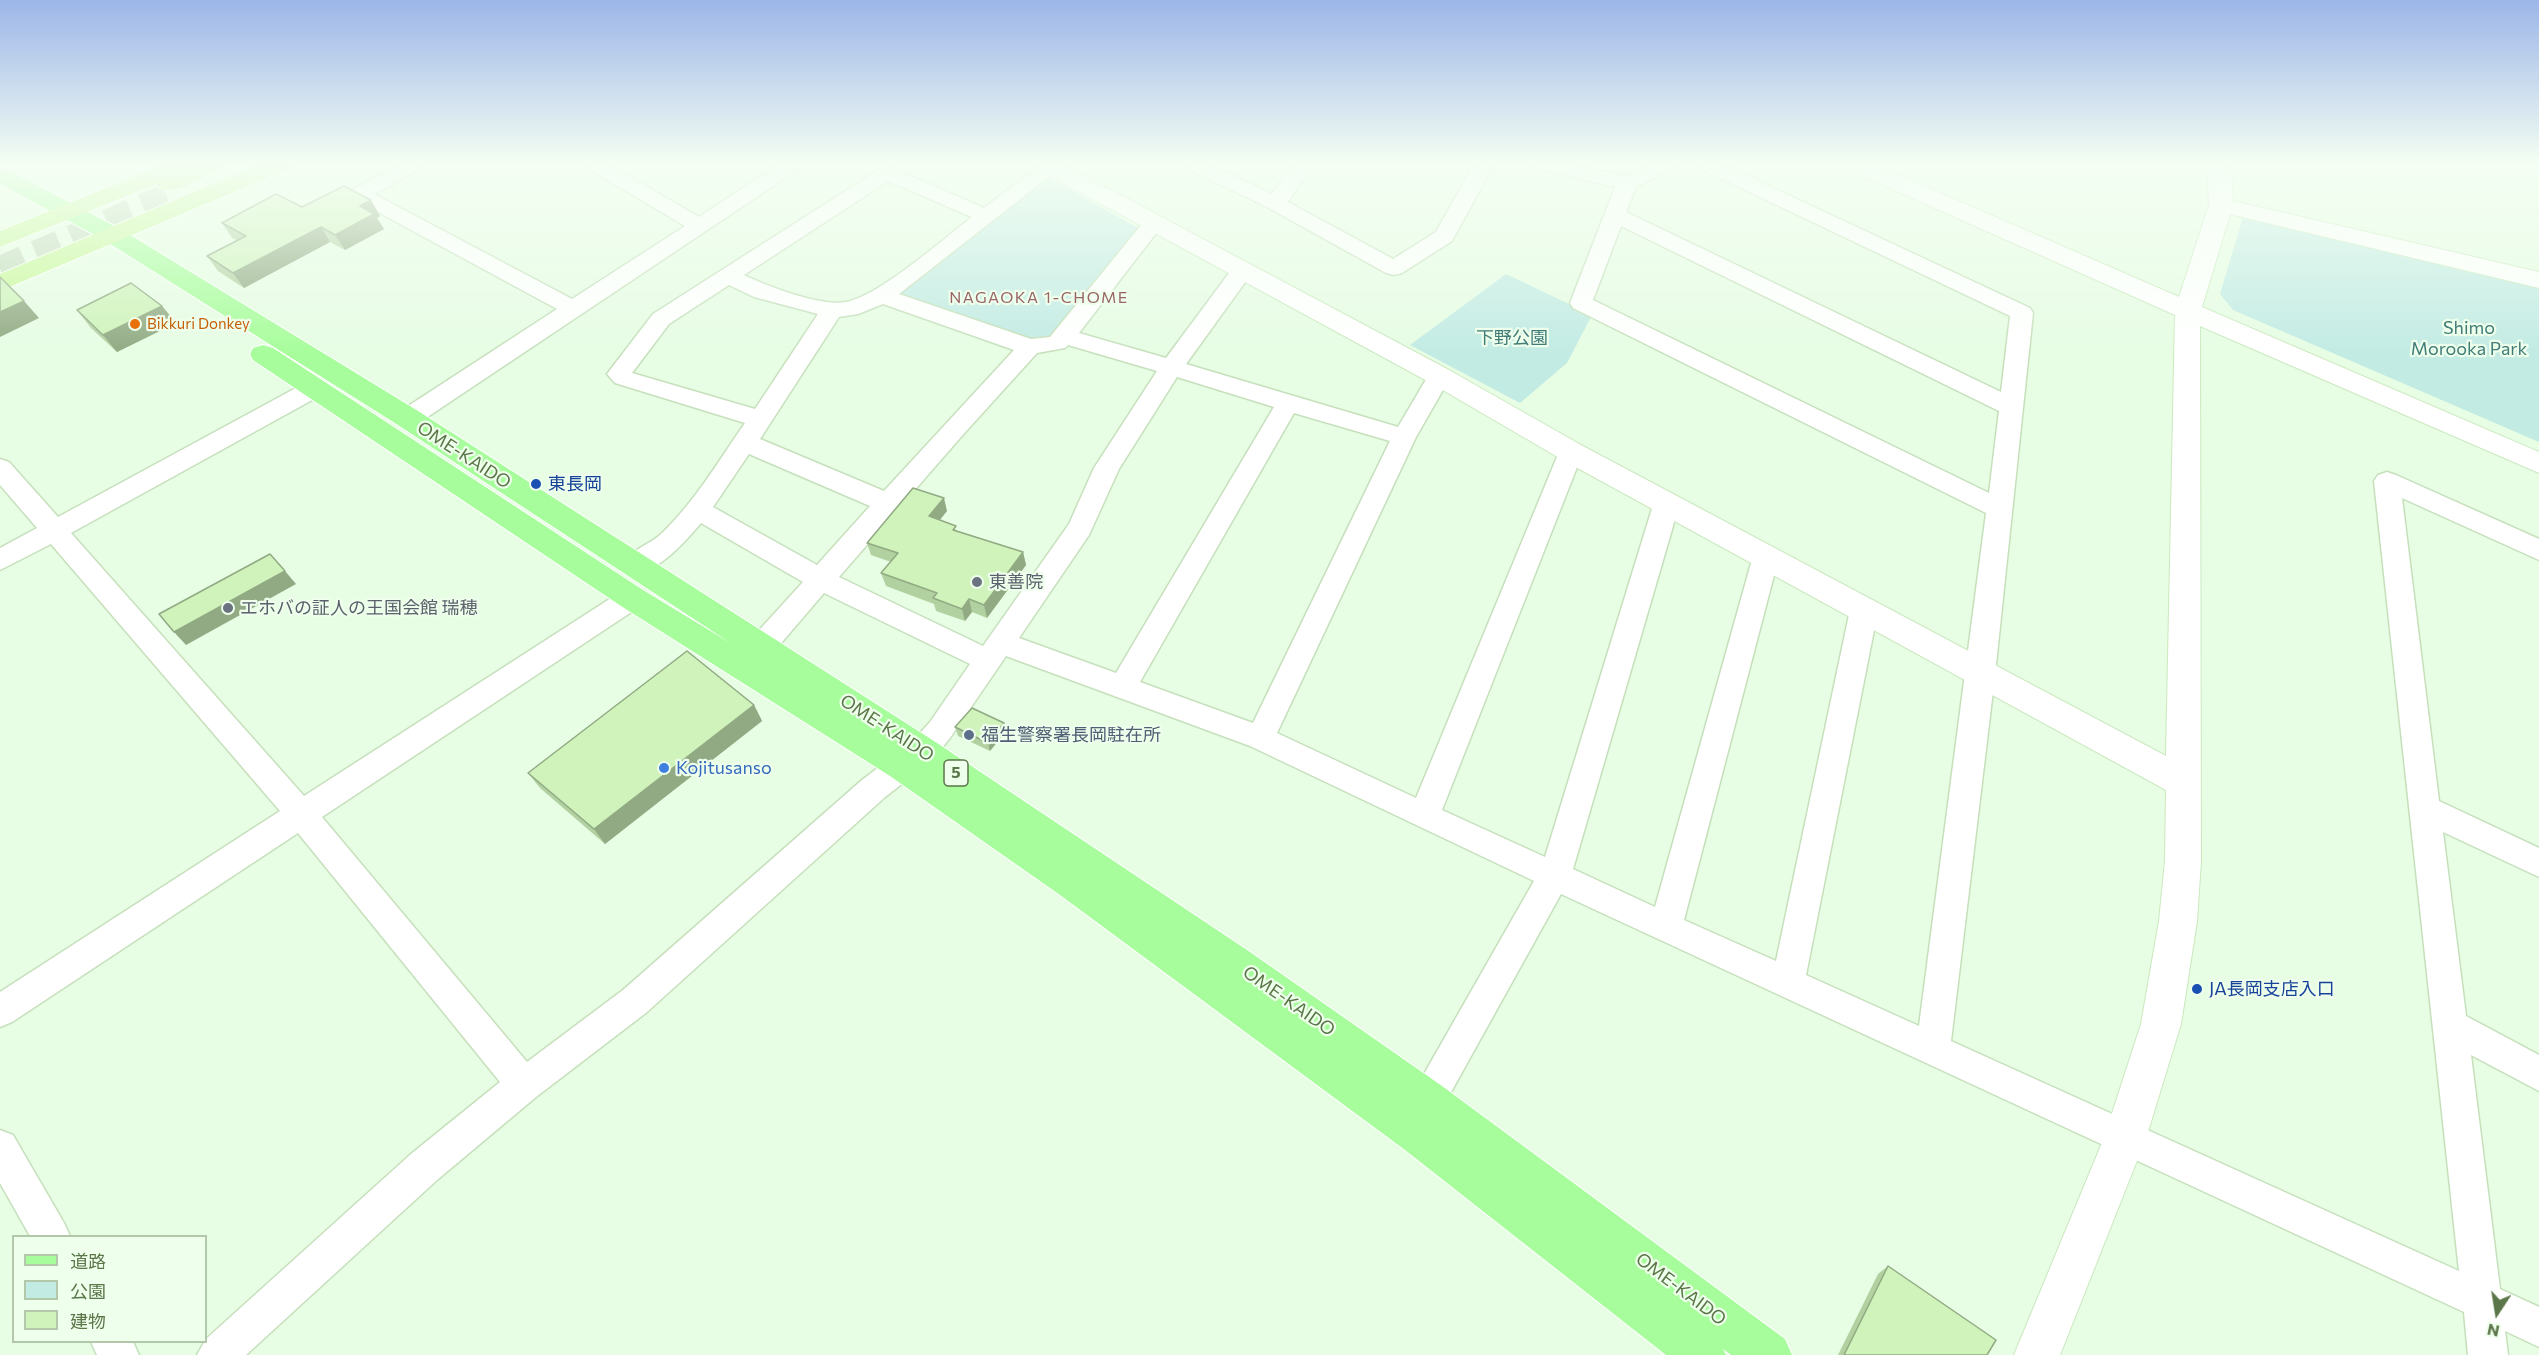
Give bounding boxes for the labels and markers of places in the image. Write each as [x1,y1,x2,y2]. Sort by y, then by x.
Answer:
place label: Bikkuri Donkey [147,315,250,333]
marker: Bikkuri Donkey [128,317,142,331]
place label: 東長岡 [548,473,602,495]
marker: 東長岡 [529,477,543,491]
place label: 東善院 [989,571,1043,593]
marker: 東善院 [970,575,984,589]
place label: エホバの証人の王国会館 瑞穂 [240,597,477,619]
marker: エホバの証人の王国会館 瑞穂 [221,601,235,615]
place label: 福生警察署長岡駐在所 [981,724,1161,746]
marker: 福生警察署長岡駐在所 [962,728,976,742]
place label: Kojitusanso [676,757,772,779]
marker: Kojitusanso [657,761,671,775]
place label: JA長岡支店入口 [2209,978,2335,1000]
marker: JA長岡支店入口 [2190,982,2204,996]

